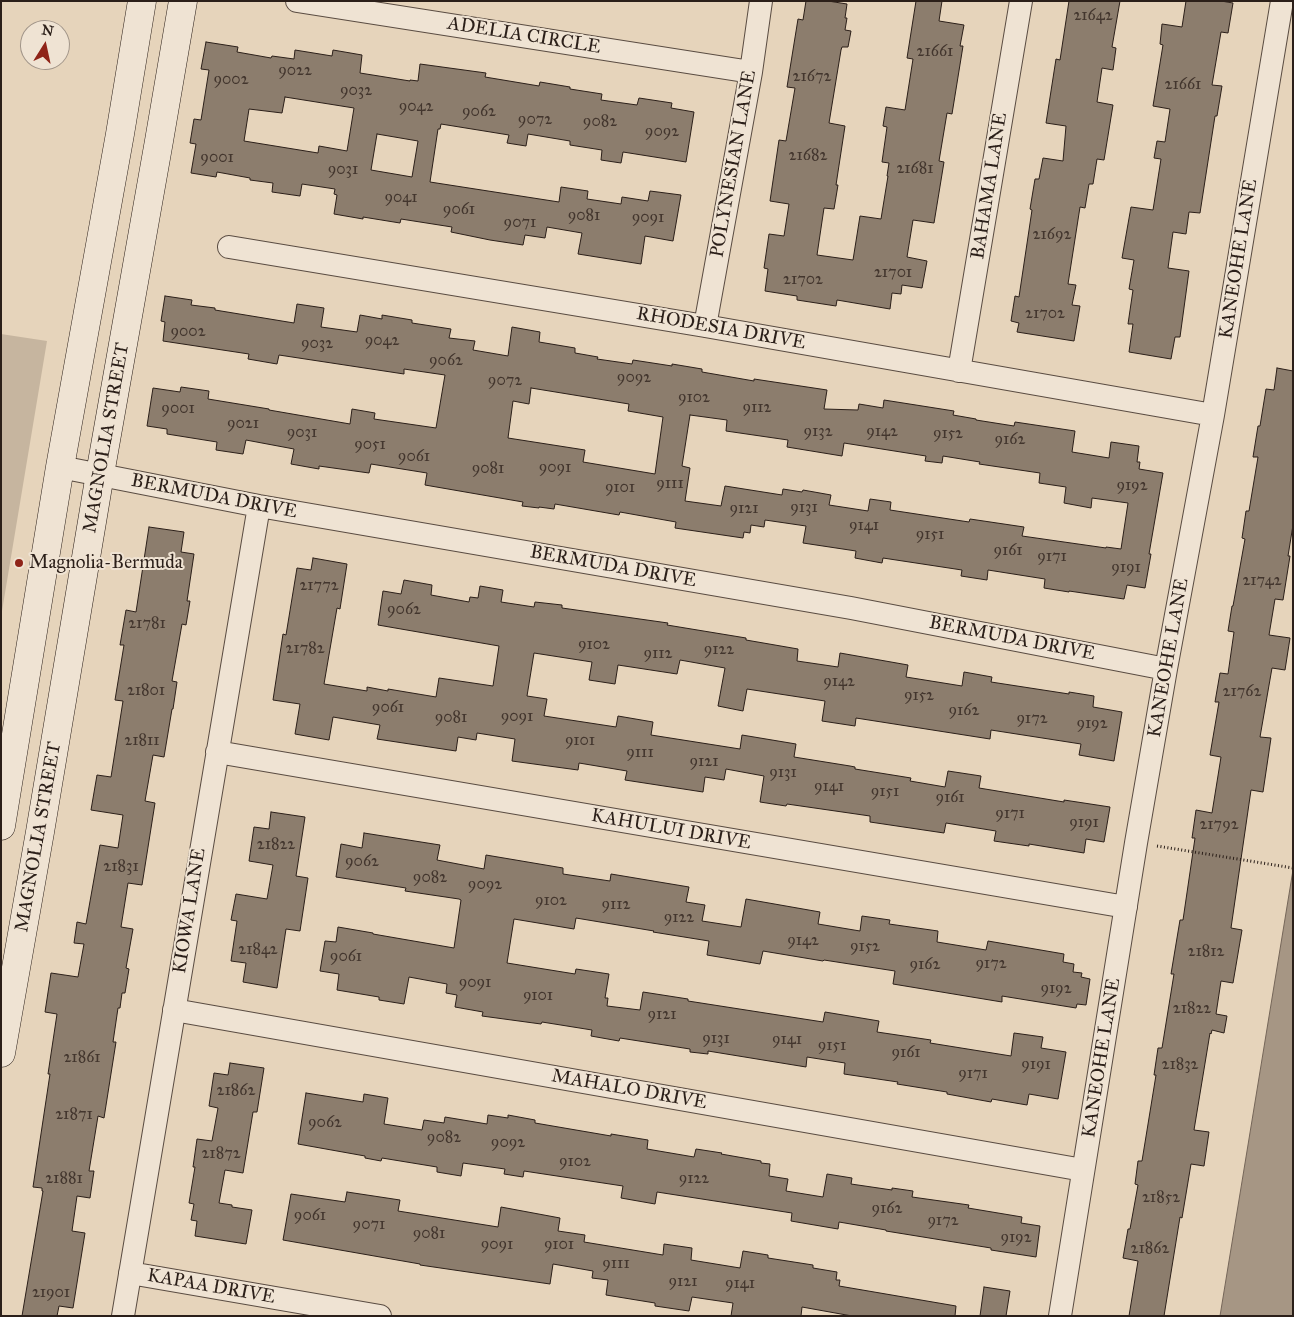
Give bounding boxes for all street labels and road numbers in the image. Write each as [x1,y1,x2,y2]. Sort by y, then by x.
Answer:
street label: ADELIA CIRCLE [446,13,602,59]
street label: POLYNESIAN LANE [706,69,762,259]
street label: BAHAMA LANE [967,111,1013,261]
street label: KANEOHE LANE [1215,177,1263,341]
street label: RHODESIA DRIVE [635,303,807,355]
street label: MAGNOLIA STREET [79,341,135,535]
street label: BERMUDA DRIVE [129,470,299,524]
street label: BERMUDA DRIVE [528,541,698,593]
street label: KANEOHE LANE [1144,576,1194,740]
street label: BERMUDA DRIVE [927,612,1097,666]
street label: MAGNOLIA STREET [11,740,67,934]
street label: KAHULUI DRIVE [589,805,753,855]
street label: KIOWA LANE [169,847,211,975]
street label: KANEOHE LANE [1078,976,1126,1140]
street label: MAHALO DRIVE [550,1065,708,1115]
street label: KAPAA DRIVE [145,1265,277,1309]

